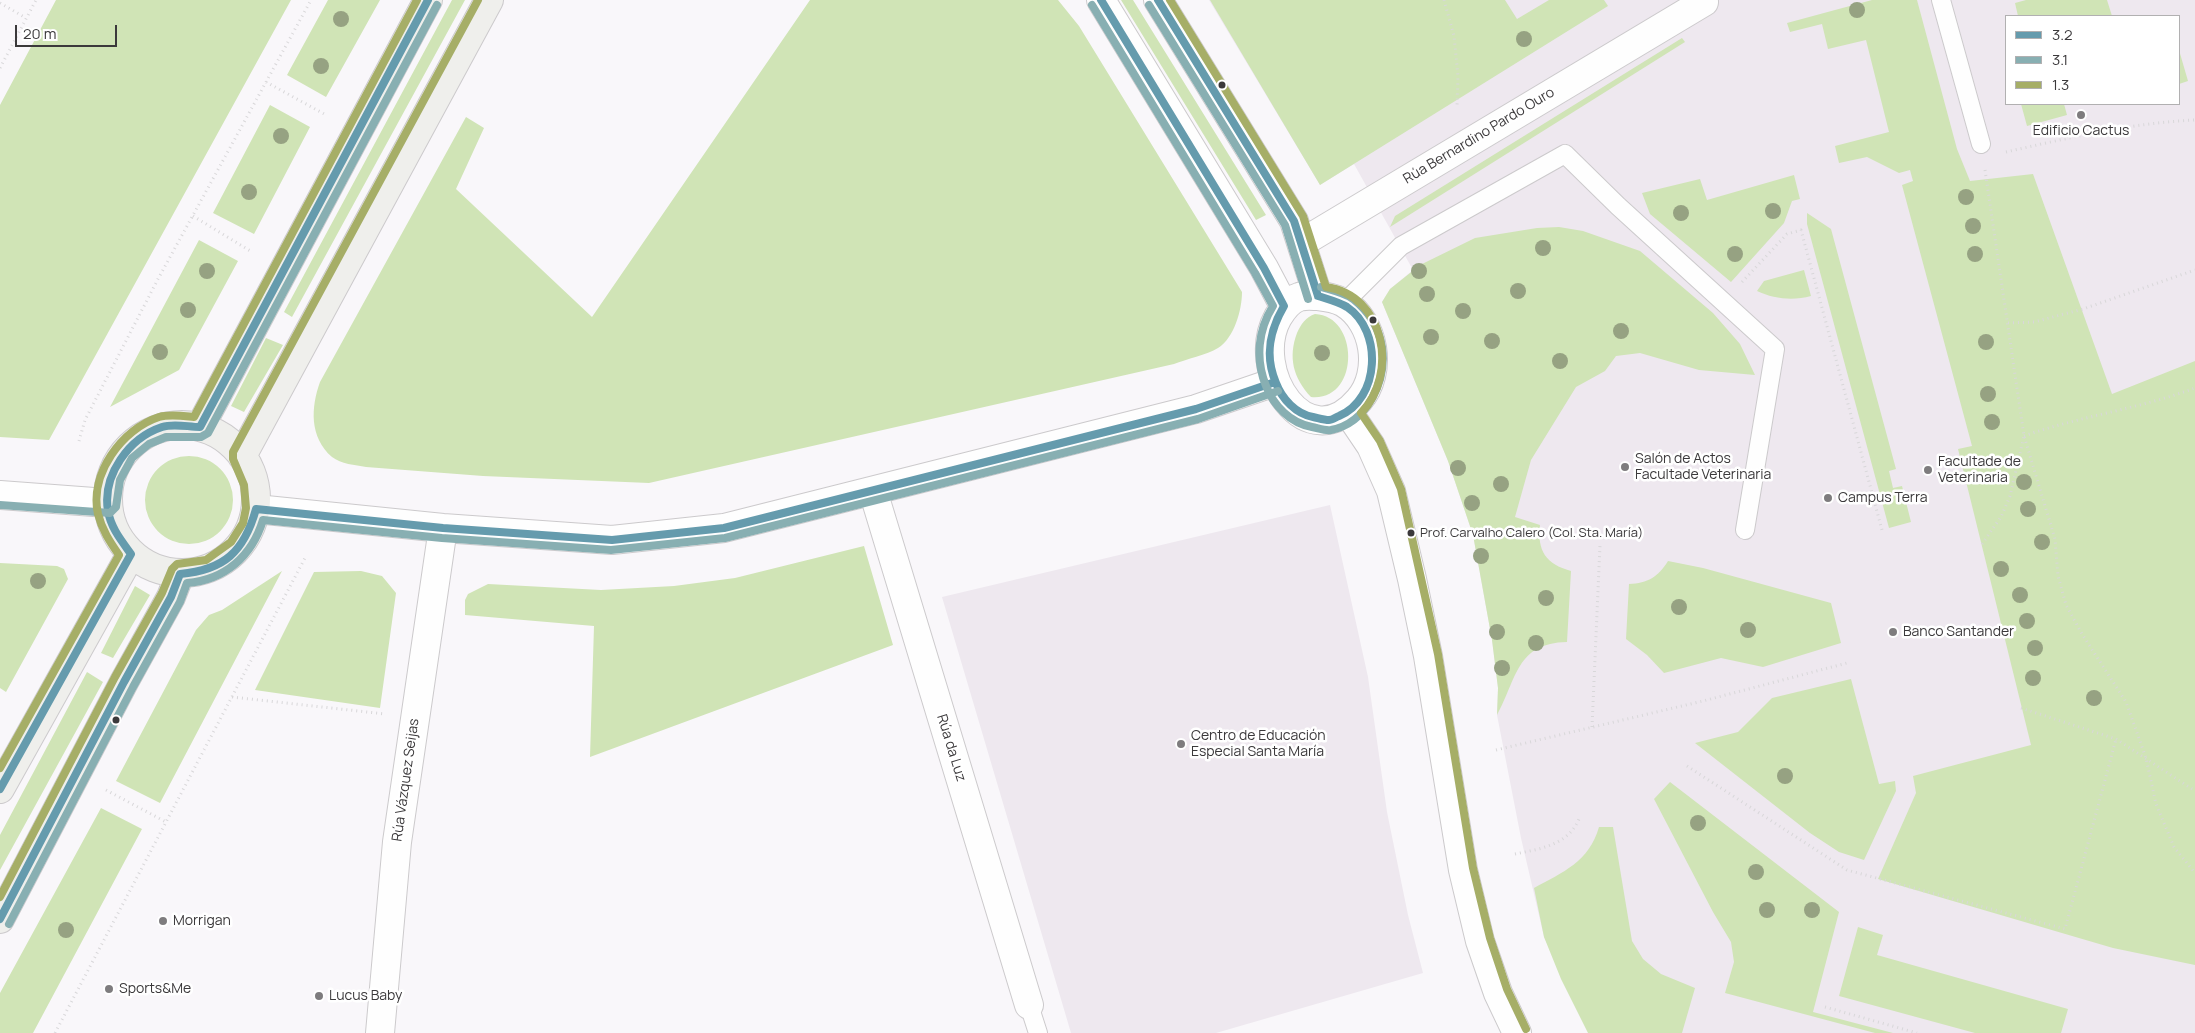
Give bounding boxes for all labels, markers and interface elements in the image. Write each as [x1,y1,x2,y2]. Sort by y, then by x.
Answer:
scale bar [18,15,120,47]
legend [2005,15,2180,105]
text: 20 m [23,23,56,44]
text: 3.2 [2052,24,2073,45]
text: 3.1 [2052,49,2068,70]
text: 1.3 [2052,74,2069,95]
unlabelled marker [1217,80,1227,90]
street label: Rúa Bernardino Pardo Ouro [1400,84,1558,188]
marker: Edificio Cactus [2075,109,2087,121]
place label: Edificio Cactus [2033,123,2129,139]
unlabelled marker [1368,315,1378,325]
place label: Salón de Actos Facultade Veterinaria [1635,451,1771,484]
place label: Facultade de Veterinaria [1938,454,2021,487]
marker: Salón de Actos Facultade Veterinaria [1619,461,1631,473]
marker: Facultade de Veterinaria [1922,464,1934,476]
place label: Campus Terra [1838,490,1927,506]
marker: Campus Terra [1822,492,1834,504]
place label: Prof. Carvalho Calero (Col. Sta. María) [1420,525,1643,541]
marker: Prof. Carvalho Calero (Col. Sta. María) [1406,528,1416,538]
place label: Banco Santander [1903,624,2014,640]
marker: Banco Santander [1887,626,1899,638]
street label: Rúa da Luz [933,712,969,784]
unlabelled marker [111,715,121,725]
street label: Rúa Vázquez Seijas [389,717,423,843]
place label: Centro de Educación Especial Santa María [1191,728,1326,760]
marker: Centro de Educación Especial Santa María [1175,738,1187,750]
place label: Morrigan [173,913,231,929]
marker: Morrigan [157,915,169,927]
place label: Sports&Me [119,981,191,997]
marker: Sports&Me [103,983,115,995]
place label: Lucus Baby [329,988,402,1004]
marker: Lucus Baby [313,990,325,1002]

